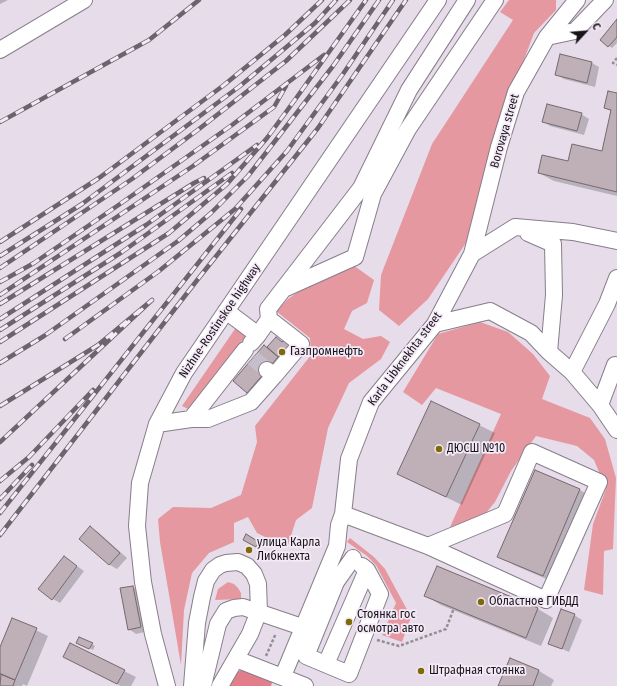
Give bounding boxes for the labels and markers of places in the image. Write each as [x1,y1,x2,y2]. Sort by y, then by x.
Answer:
place label: Газпромнефть [290,345,363,359]
marker: Газпромнефть [277,347,287,357]
place label: ДЮСШ №10 [447,442,505,456]
marker: ДЮСШ №10 [434,444,444,454]
place label: улица Карла Либкнехта [257,536,320,564]
marker: улица Карла Либкнехта [244,545,254,555]
place label: Областное ГИБДД [489,595,579,609]
marker: Областное ГИБДД [476,597,486,607]
place label: Стоянка гос осмотра авто [357,608,424,636]
marker: Стоянка гос осмотра авто [344,617,354,627]
place label: Штрафная стоянка [429,664,525,678]
marker: Штрафная стоянка [416,666,426,676]

